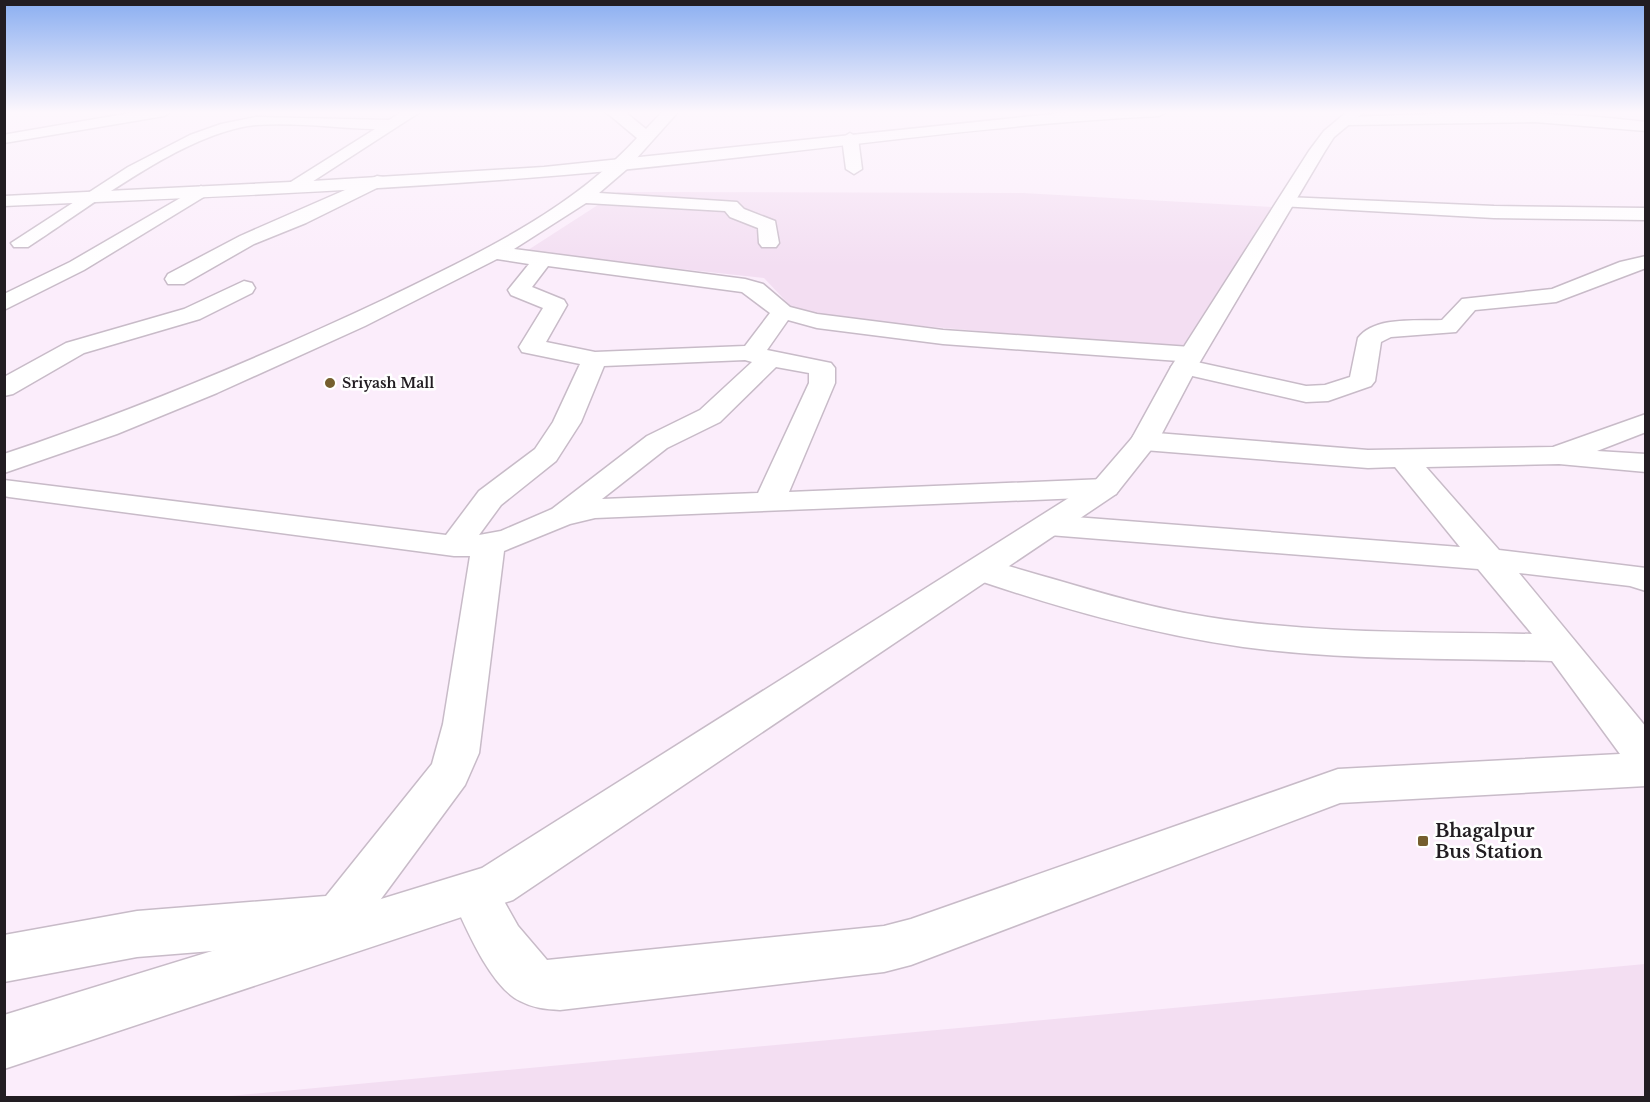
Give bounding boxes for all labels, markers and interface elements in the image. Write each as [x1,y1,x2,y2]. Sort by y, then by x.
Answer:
place label: Sriyash Mall [342,374,434,392]
marker: Sriyash Mall [323,376,337,390]
place label: Bhagalpur Bus Station [1435,820,1543,863]
marker: Bhagalpur Bus Station [1416,834,1430,848]

